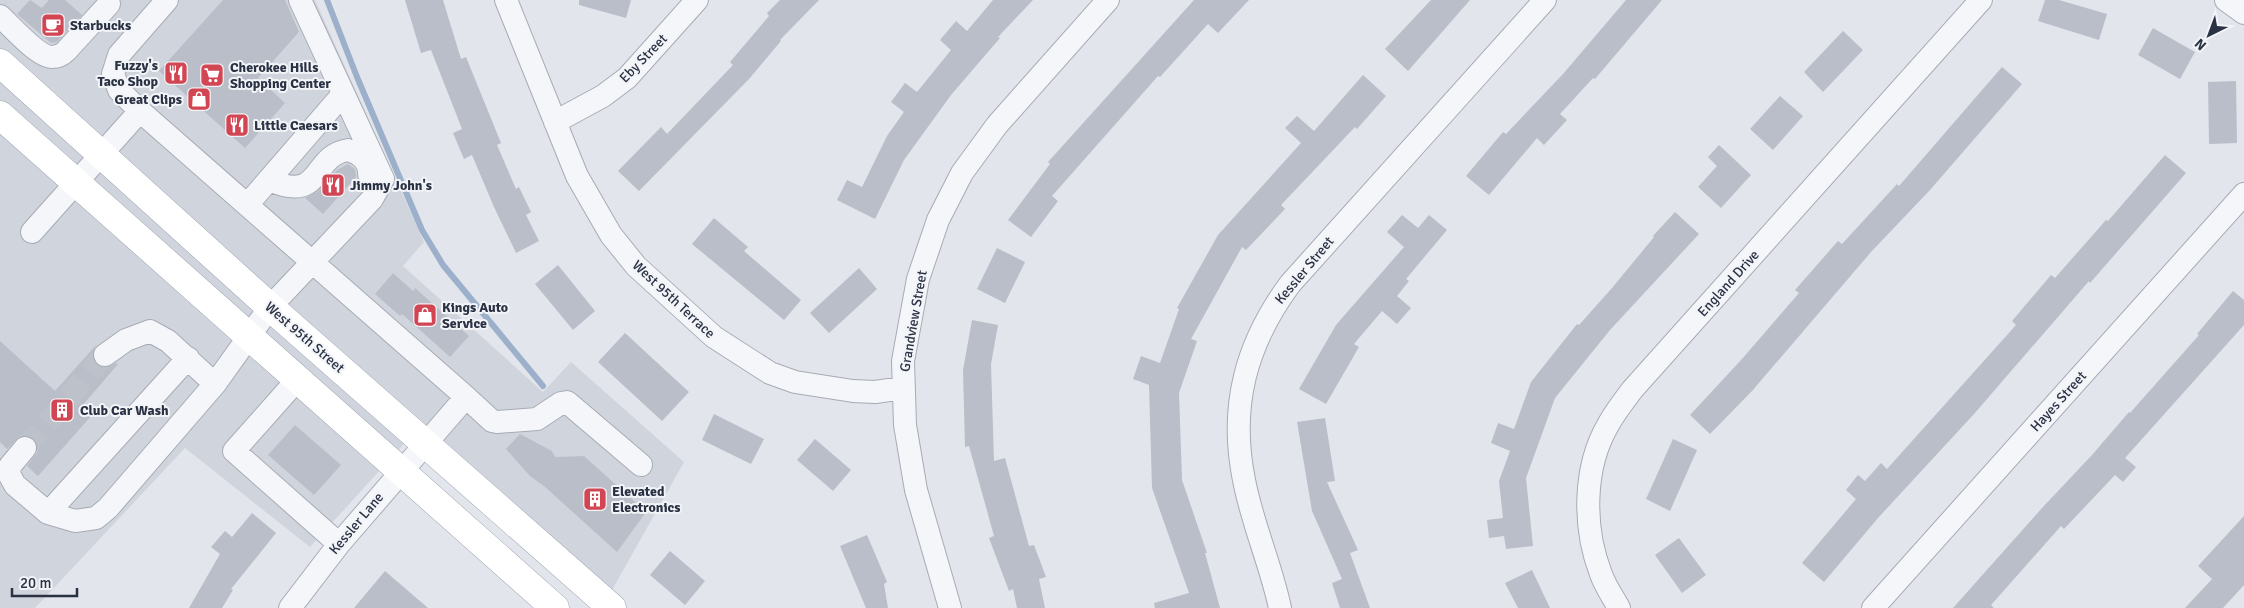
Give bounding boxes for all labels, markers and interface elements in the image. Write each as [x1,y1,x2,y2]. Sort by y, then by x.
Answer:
north arrow [2184,10,2234,60]
cafe icon: Starbucks [40,12,66,38]
place label: Starbucks [70,17,131,34]
street label: Eby Street [616,30,671,86]
text: N [2191,35,2210,54]
place label: Fuzzy's Taco Shop [98,57,158,90]
place label: Cherokee Hills Shopping Center [230,59,331,92]
restaurant icon: Fuzzy's Taco Shop [163,60,189,86]
supermarket icon: Cherokee Hills Shopping Center [199,62,225,88]
shop icon: Great Clips [186,86,212,112]
place label: Great Clips [114,91,182,108]
restaurant icon: Little Caesars [224,112,250,138]
place label: Little Caesars [254,117,338,134]
restaurant icon: Jimmy John's [320,172,346,198]
place label: Jimmy John's [350,177,432,194]
street label: Kessler Street [1271,233,1338,308]
street label: England Drive [1694,247,1763,320]
street label: West 95th Terrace [629,257,718,342]
street label: Grandview Street [896,269,931,373]
street label: West 95th Street [261,298,348,377]
place label: Kings Auto Service [442,299,508,332]
shop icon: Kings Auto Service [412,302,438,328]
street label: Hayes Street [2027,368,2090,435]
building icon: Club Car Wash [49,397,75,423]
place label: Club Car Wash [80,402,169,419]
place label: Elevated Electronics [612,483,680,516]
building icon: Elevated Electronics [582,486,608,512]
street label: Kessler Lane [326,489,387,558]
scale bar [12,566,78,598]
text: 20 m [20,574,51,592]

